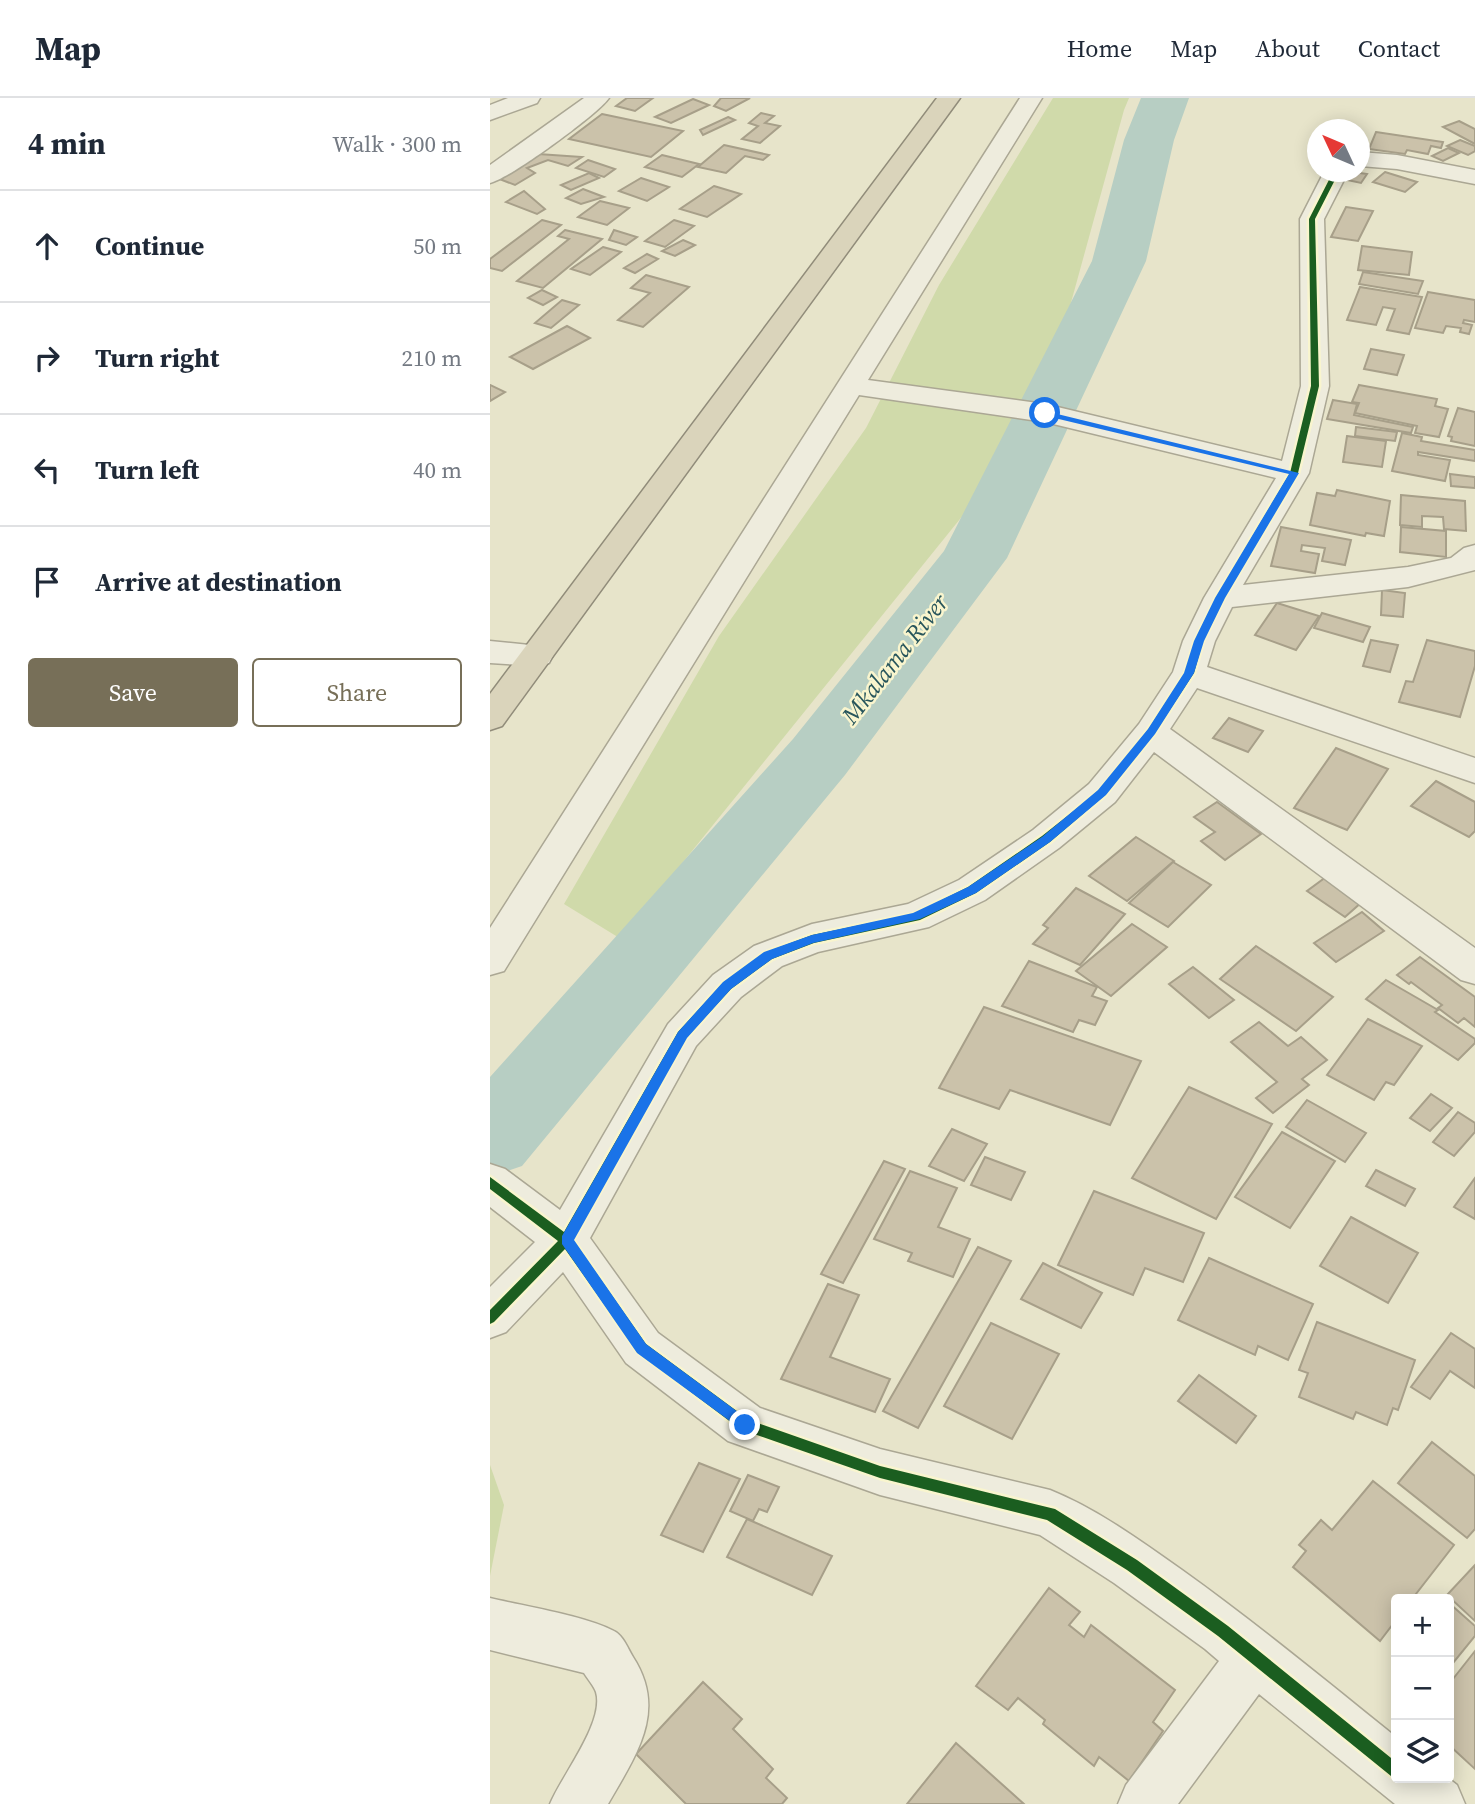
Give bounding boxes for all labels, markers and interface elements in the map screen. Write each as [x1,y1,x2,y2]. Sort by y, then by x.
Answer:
text: Map [35,26,101,71]
text: Home [1067,32,1132,65]
text: Map [1170,32,1217,65]
text: About [1255,32,1320,65]
text: Contact [1358,32,1440,65]
north arrow [1307,119,1370,182]
text: 4 min [28,123,106,164]
text: Walk · 300 m [332,128,462,160]
icon: ahead [28,227,66,265]
text: Continue [95,228,204,264]
text: 50 m [413,230,462,262]
icon: right [28,339,66,377]
text: Turn right [95,340,219,376]
text: 210 m [401,342,462,374]
route start [1029,397,1060,428]
icon: left [28,451,66,489]
text: Turn left [95,452,199,488]
text: 40 m [413,454,462,486]
icon: arrive [28,563,66,601]
text: Arrive at destination [95,564,342,600]
water label: Mkalama River [833,586,957,731]
button: Save [28,658,238,727]
button: Share [252,658,462,727]
route end [729,1409,760,1440]
map controls [1391,1594,1454,1783]
button: + [1391,1594,1454,1657]
button: − [1391,1657,1454,1720]
button: layers [1391,1720,1454,1783]

